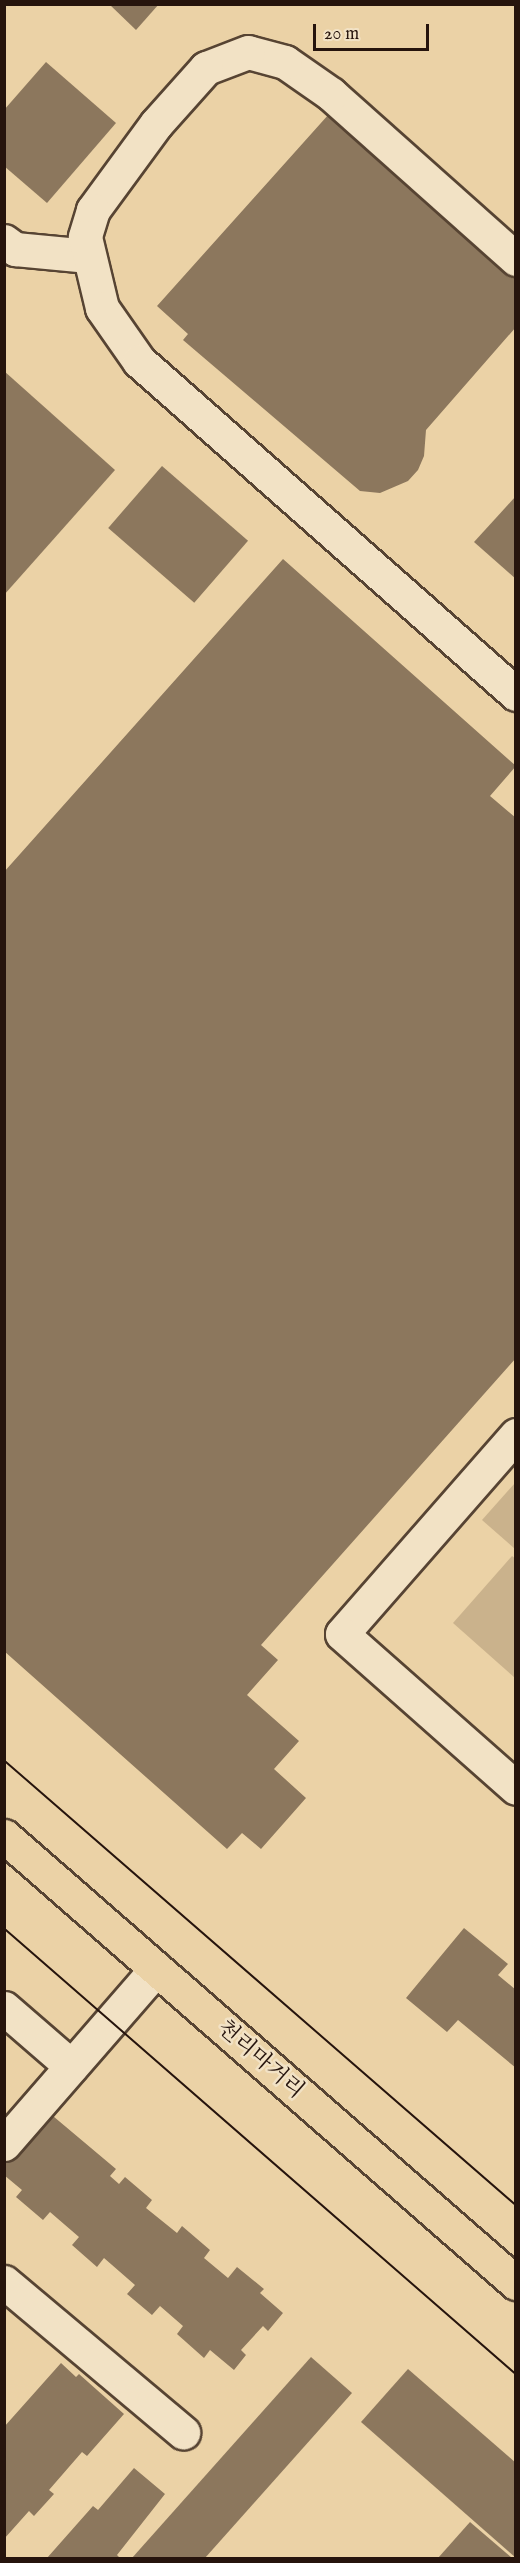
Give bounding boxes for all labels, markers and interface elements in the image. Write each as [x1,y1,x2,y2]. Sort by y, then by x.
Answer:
scale bar [316,12,432,50]
text: 20 m [324,23,359,46]
street label: 천리마거리 [211,2015,309,2105]

